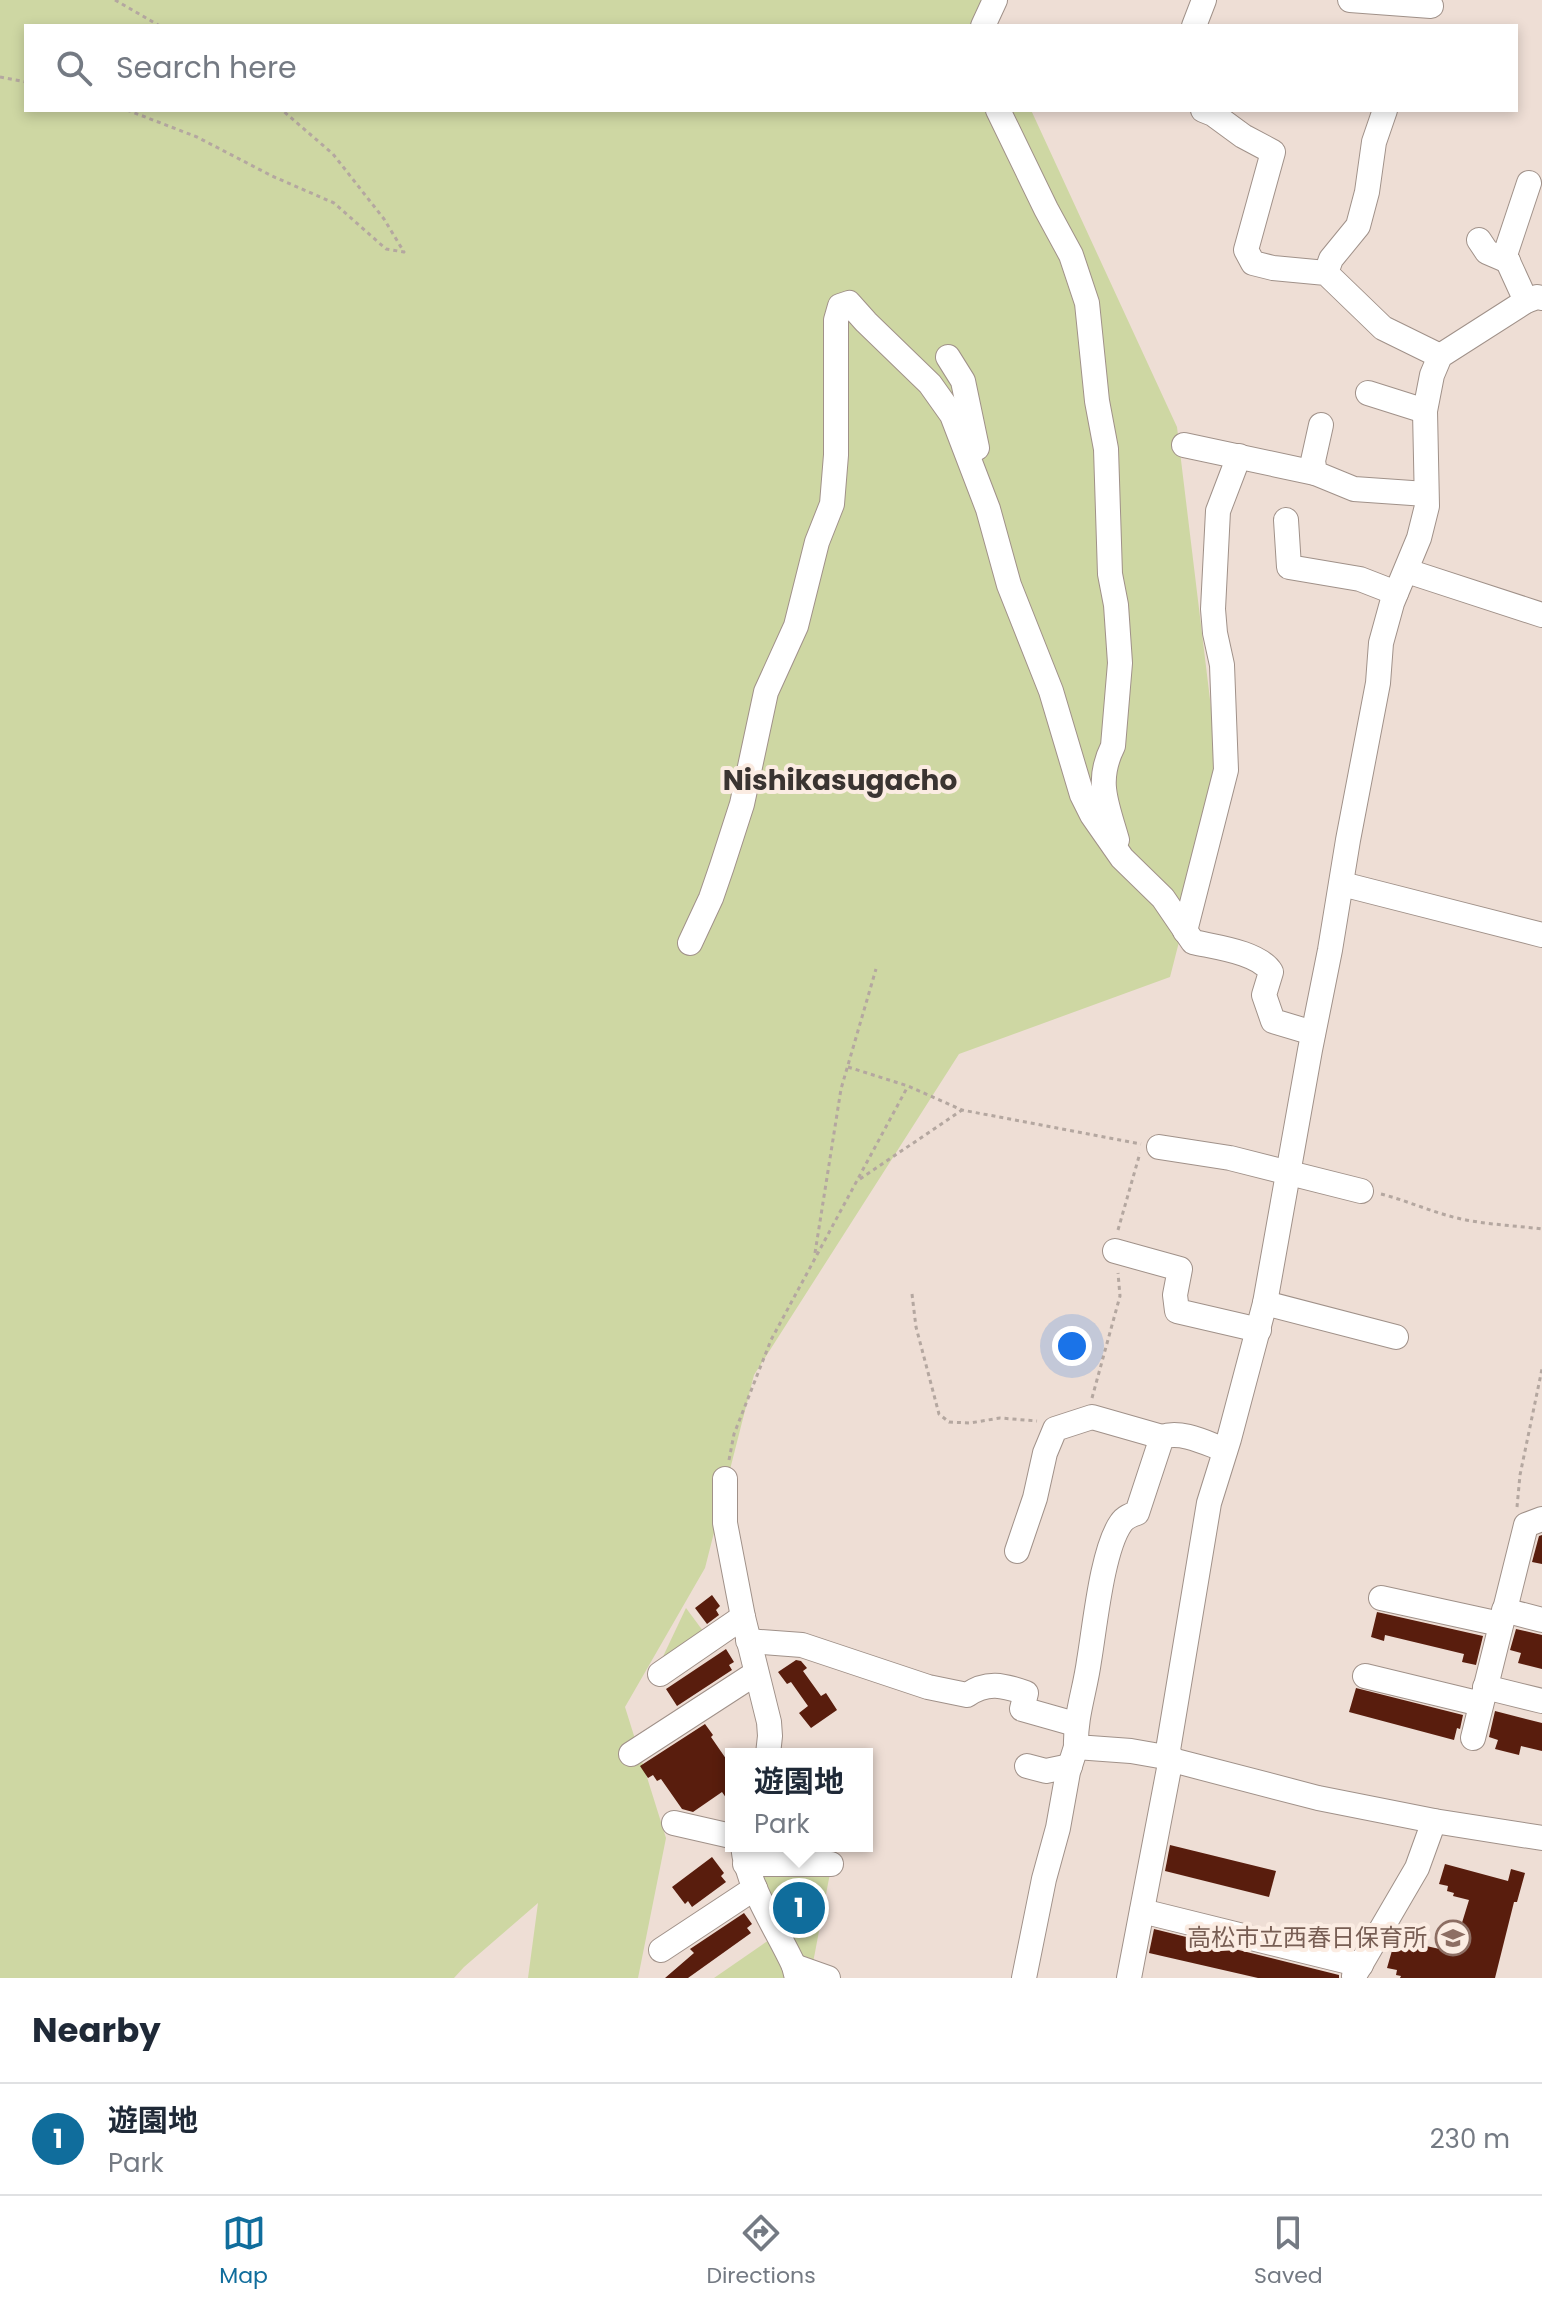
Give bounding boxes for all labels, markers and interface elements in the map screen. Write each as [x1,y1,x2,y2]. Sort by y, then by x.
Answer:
search box [24,24,1518,112]
icon: search [52,46,96,90]
text: Search here [116,46,297,89]
district label: Nishikasugacho [723,761,957,800]
your location [1052,1326,1092,1366]
popup [725,1748,873,1852]
text: 遊園地 [754,1760,844,1803]
text: Park [754,1806,810,1842]
pin: 1 [773,1878,825,1938]
school or university icon: 高松市立西春日保育所 [1434,1919,1472,1957]
place label: 高松市立西春日保育所 [1187,1921,1427,1954]
text: Nearby [32,2006,161,2054]
text: 遊園地 [108,2099,198,2142]
text: 1 [53,2121,63,2157]
text: 230 m [1430,2121,1510,2157]
text: Park [108,2145,164,2181]
tab: Map [219,2211,268,2292]
tab: Directions [706,2211,816,2292]
tab: Saved [1254,2211,1323,2292]

